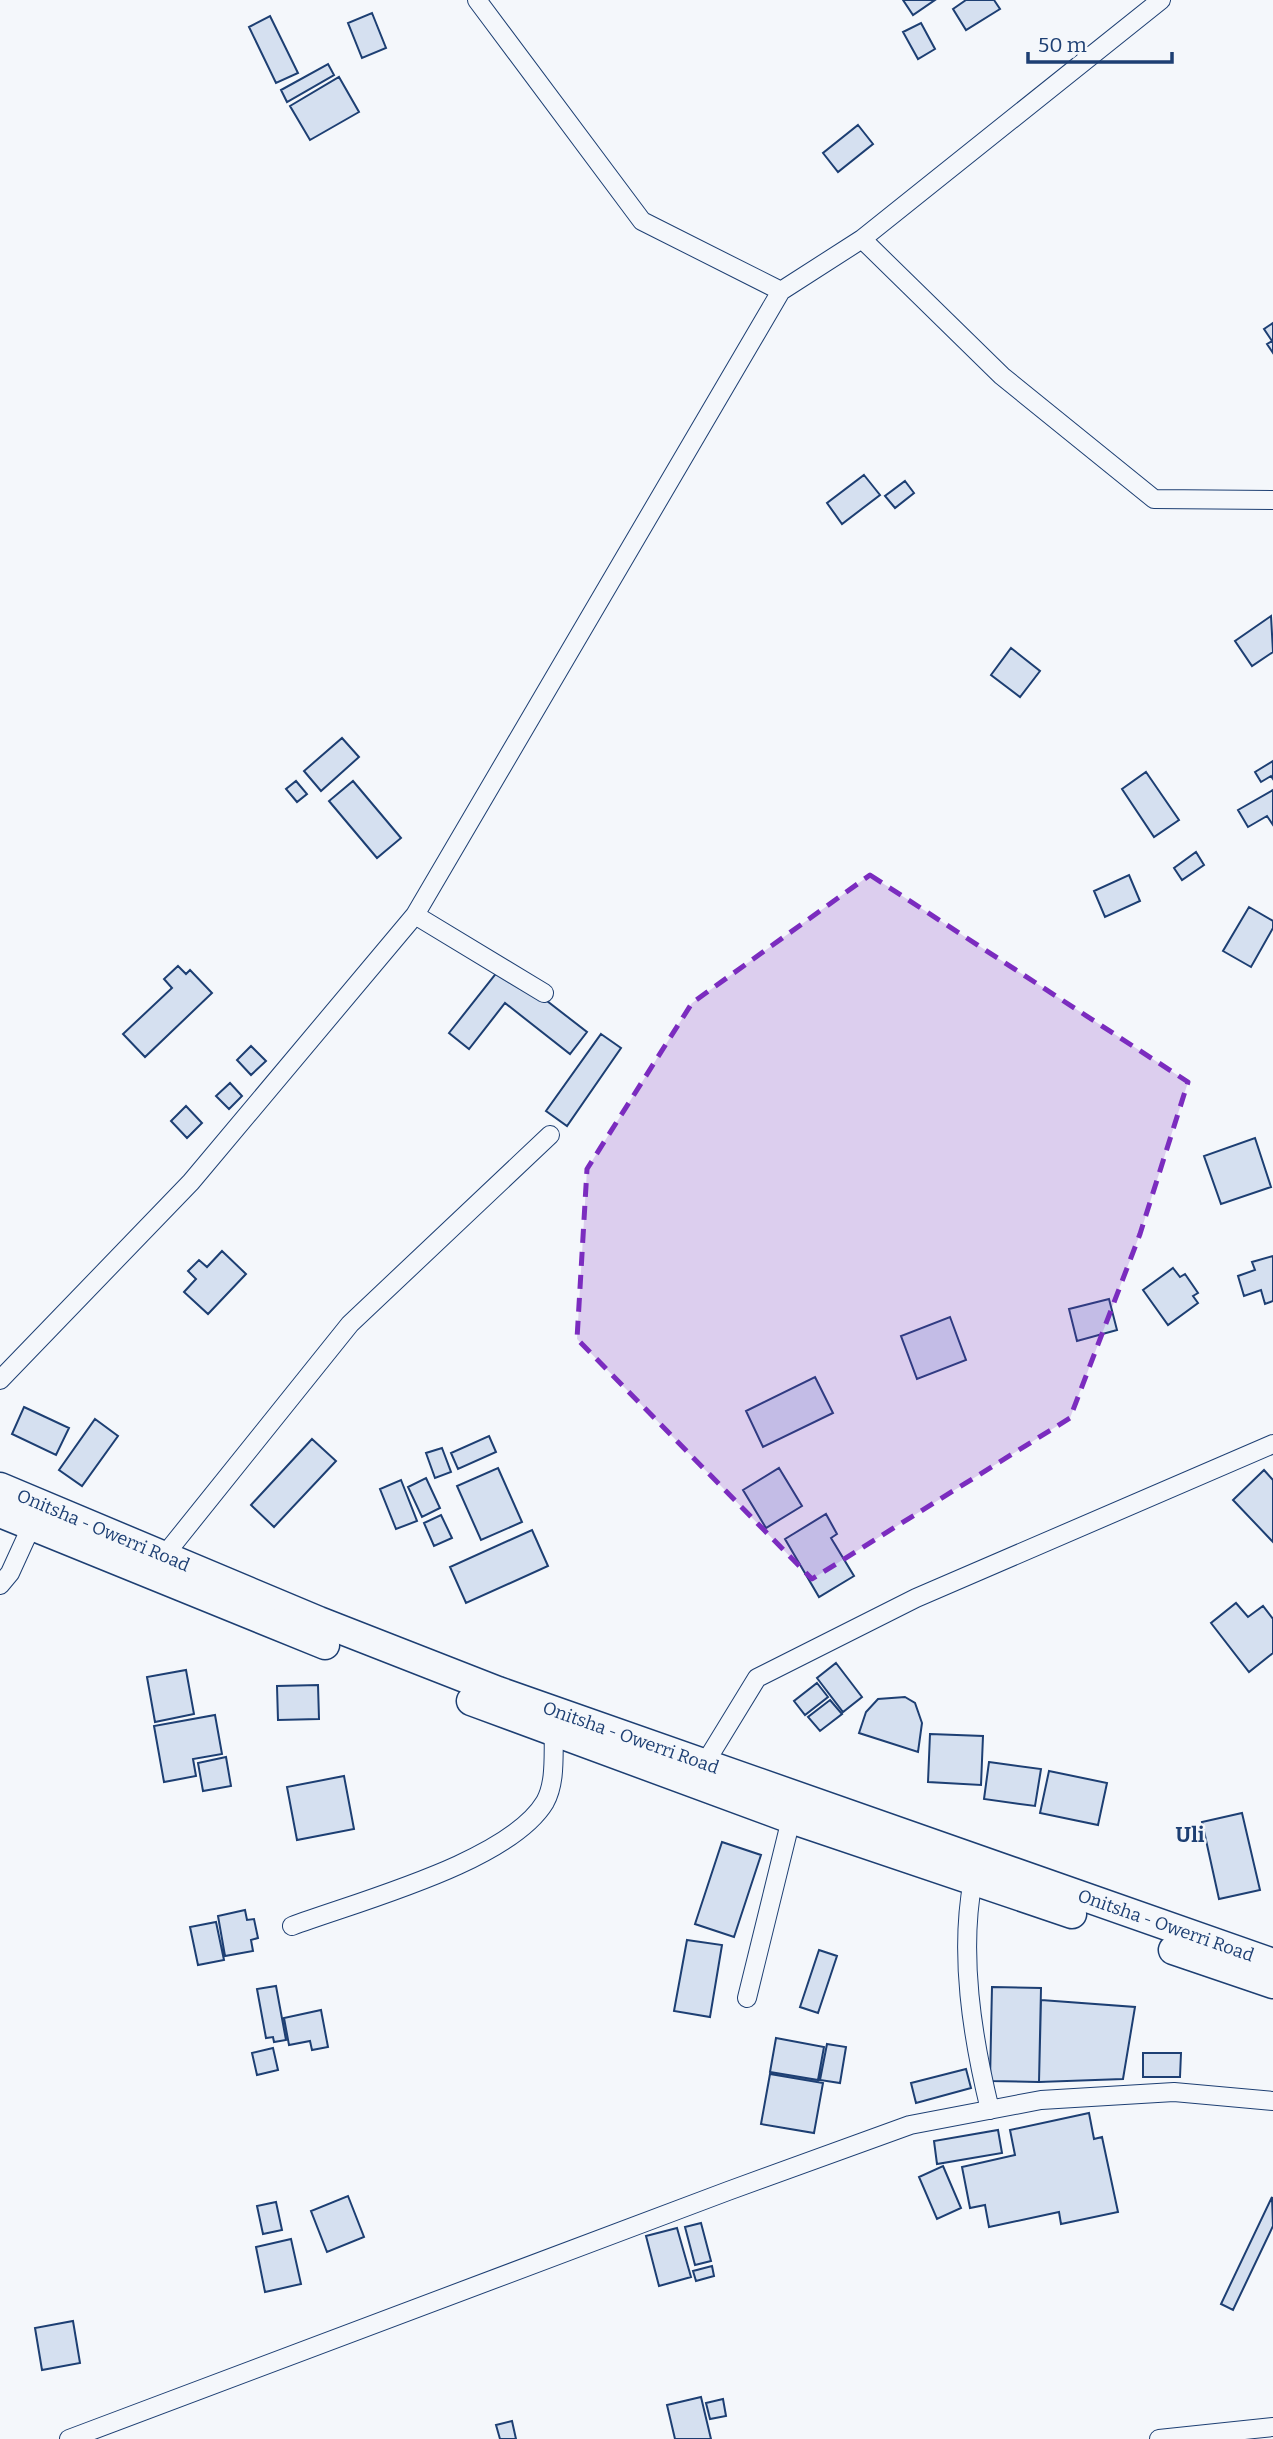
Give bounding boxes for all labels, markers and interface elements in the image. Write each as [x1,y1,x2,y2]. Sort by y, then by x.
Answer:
scale bar [1028,21,1172,65]
text: 50 m [1038,32,1087,58]
street label: Onitsha - Owerri Road [14,1484,193,1577]
street label: Onitsha - Owerri Road [540,1697,722,1779]
district label: Uli [1176,1822,1205,1848]
street label: Onitsha - Owerri Road [1075,1884,1257,1967]

